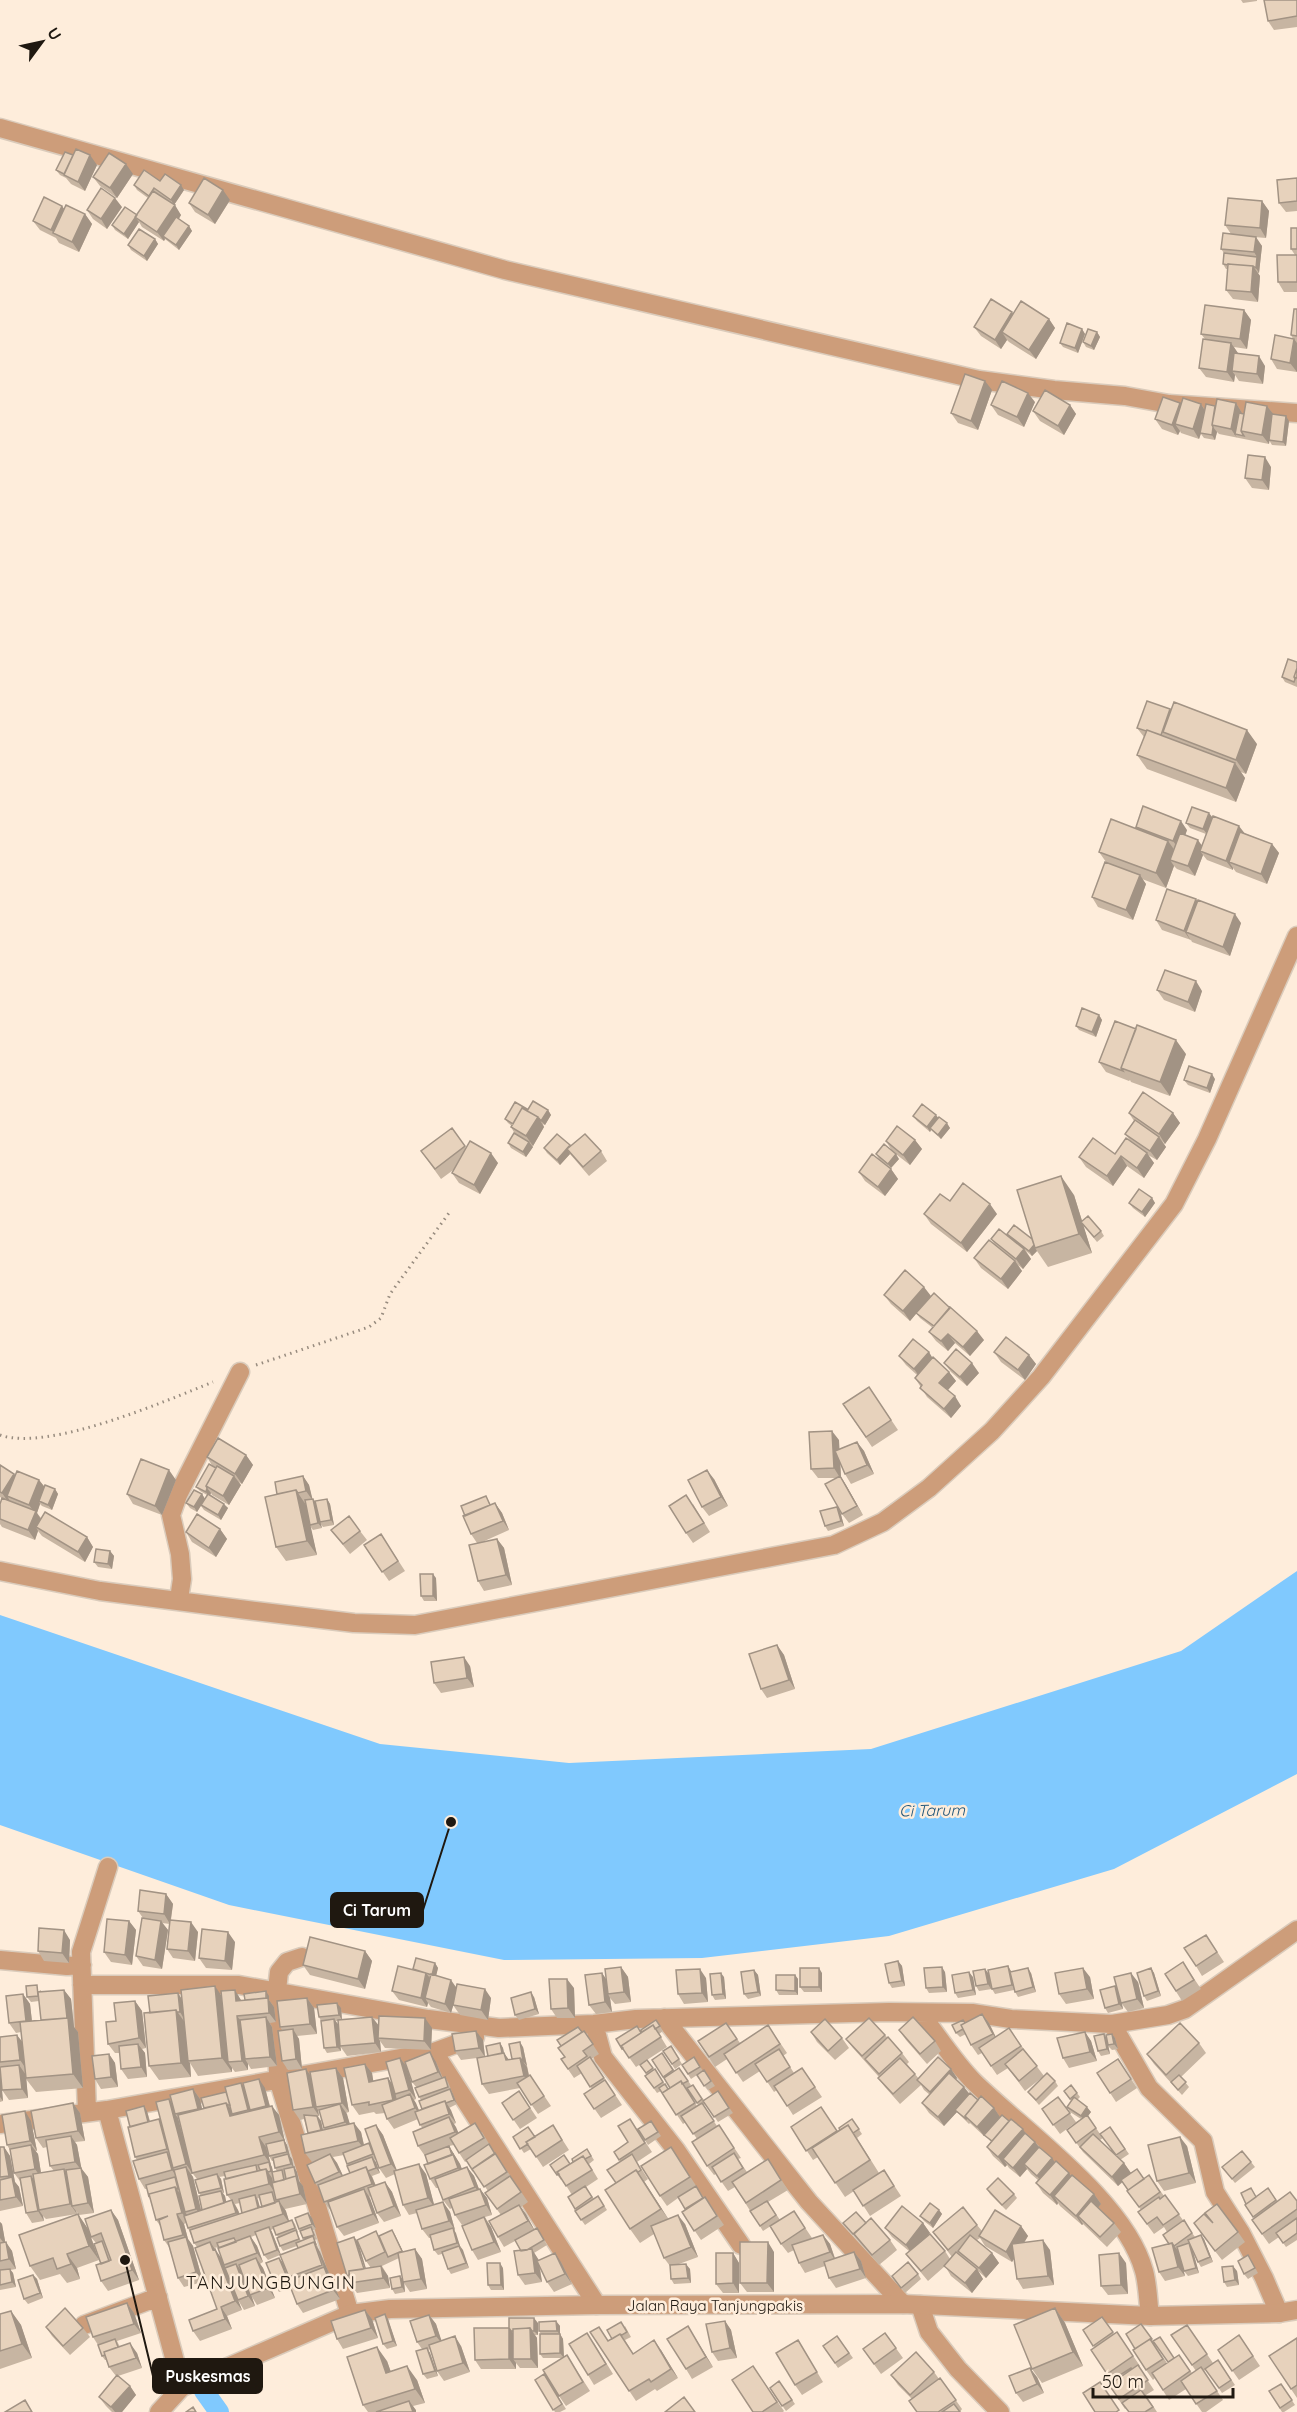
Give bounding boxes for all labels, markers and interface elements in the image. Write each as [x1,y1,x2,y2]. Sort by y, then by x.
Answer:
north arrow [12,12,72,72]
text: U [43,24,66,44]
water label: Ci Tarum [899,1799,966,1821]
callout: Ci Tarum [331,1893,423,1927]
text: Ci Tarum [343,1900,411,1920]
district label: TANJUNGBUNGIN [186,2271,356,2294]
street label: Jalan Raya Tanjungpakis [627,2296,803,2315]
callout: Puskesmas [153,2359,262,2393]
scale bar [1093,2361,1232,2399]
text: Puskesmas [165,2366,251,2386]
text: 50 m [1102,2370,1144,2393]

